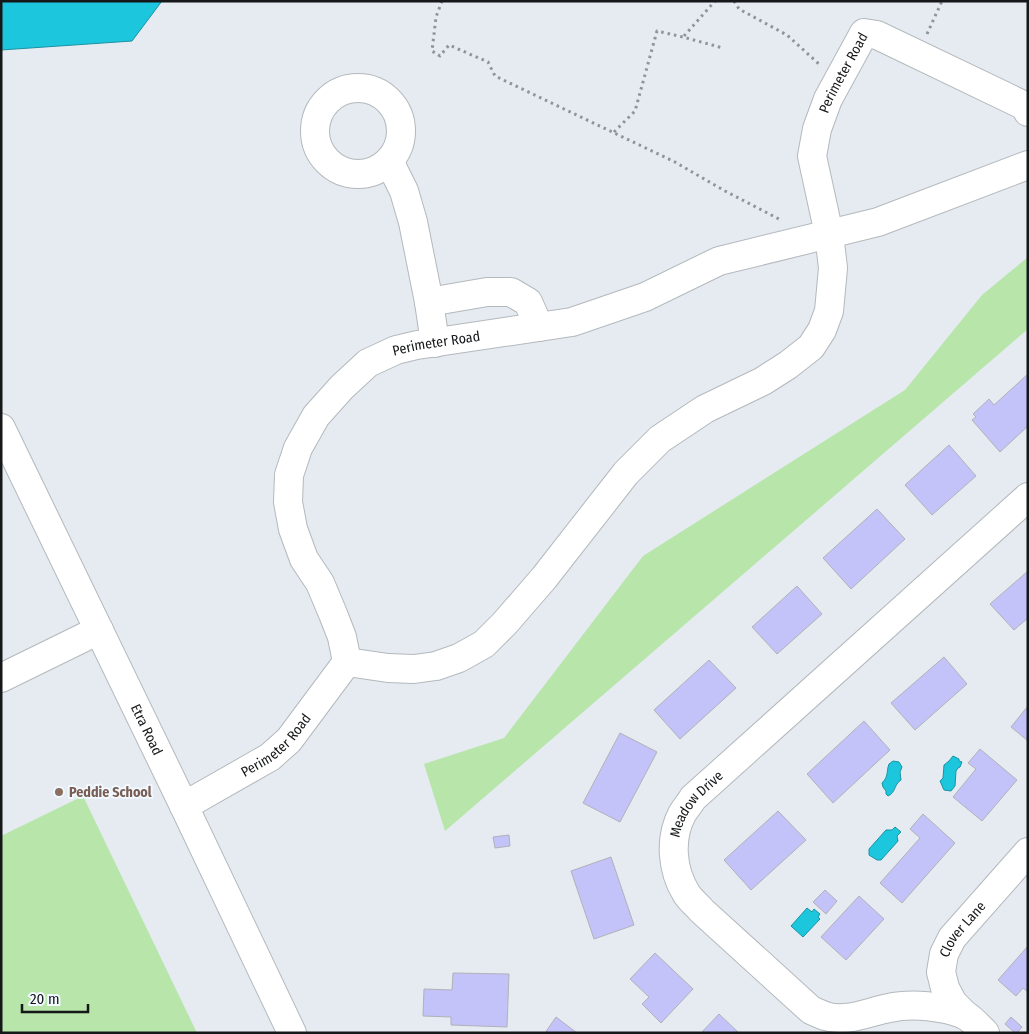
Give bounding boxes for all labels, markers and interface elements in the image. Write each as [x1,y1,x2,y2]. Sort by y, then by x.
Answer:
street label: Perimeter Road [815,30,871,115]
street label: Perimeter Road [391,327,481,359]
street label: Etra Road [127,701,167,758]
street label: Perimeter Road [238,710,314,780]
street label: Meadow Drive [666,767,726,839]
place label: Peddie School [69,784,152,801]
marker: Peddie School [53,786,65,798]
street label: Clover Lane [935,898,989,960]
scale bar [22,982,89,1014]
text: 20 m [30,990,60,1008]

